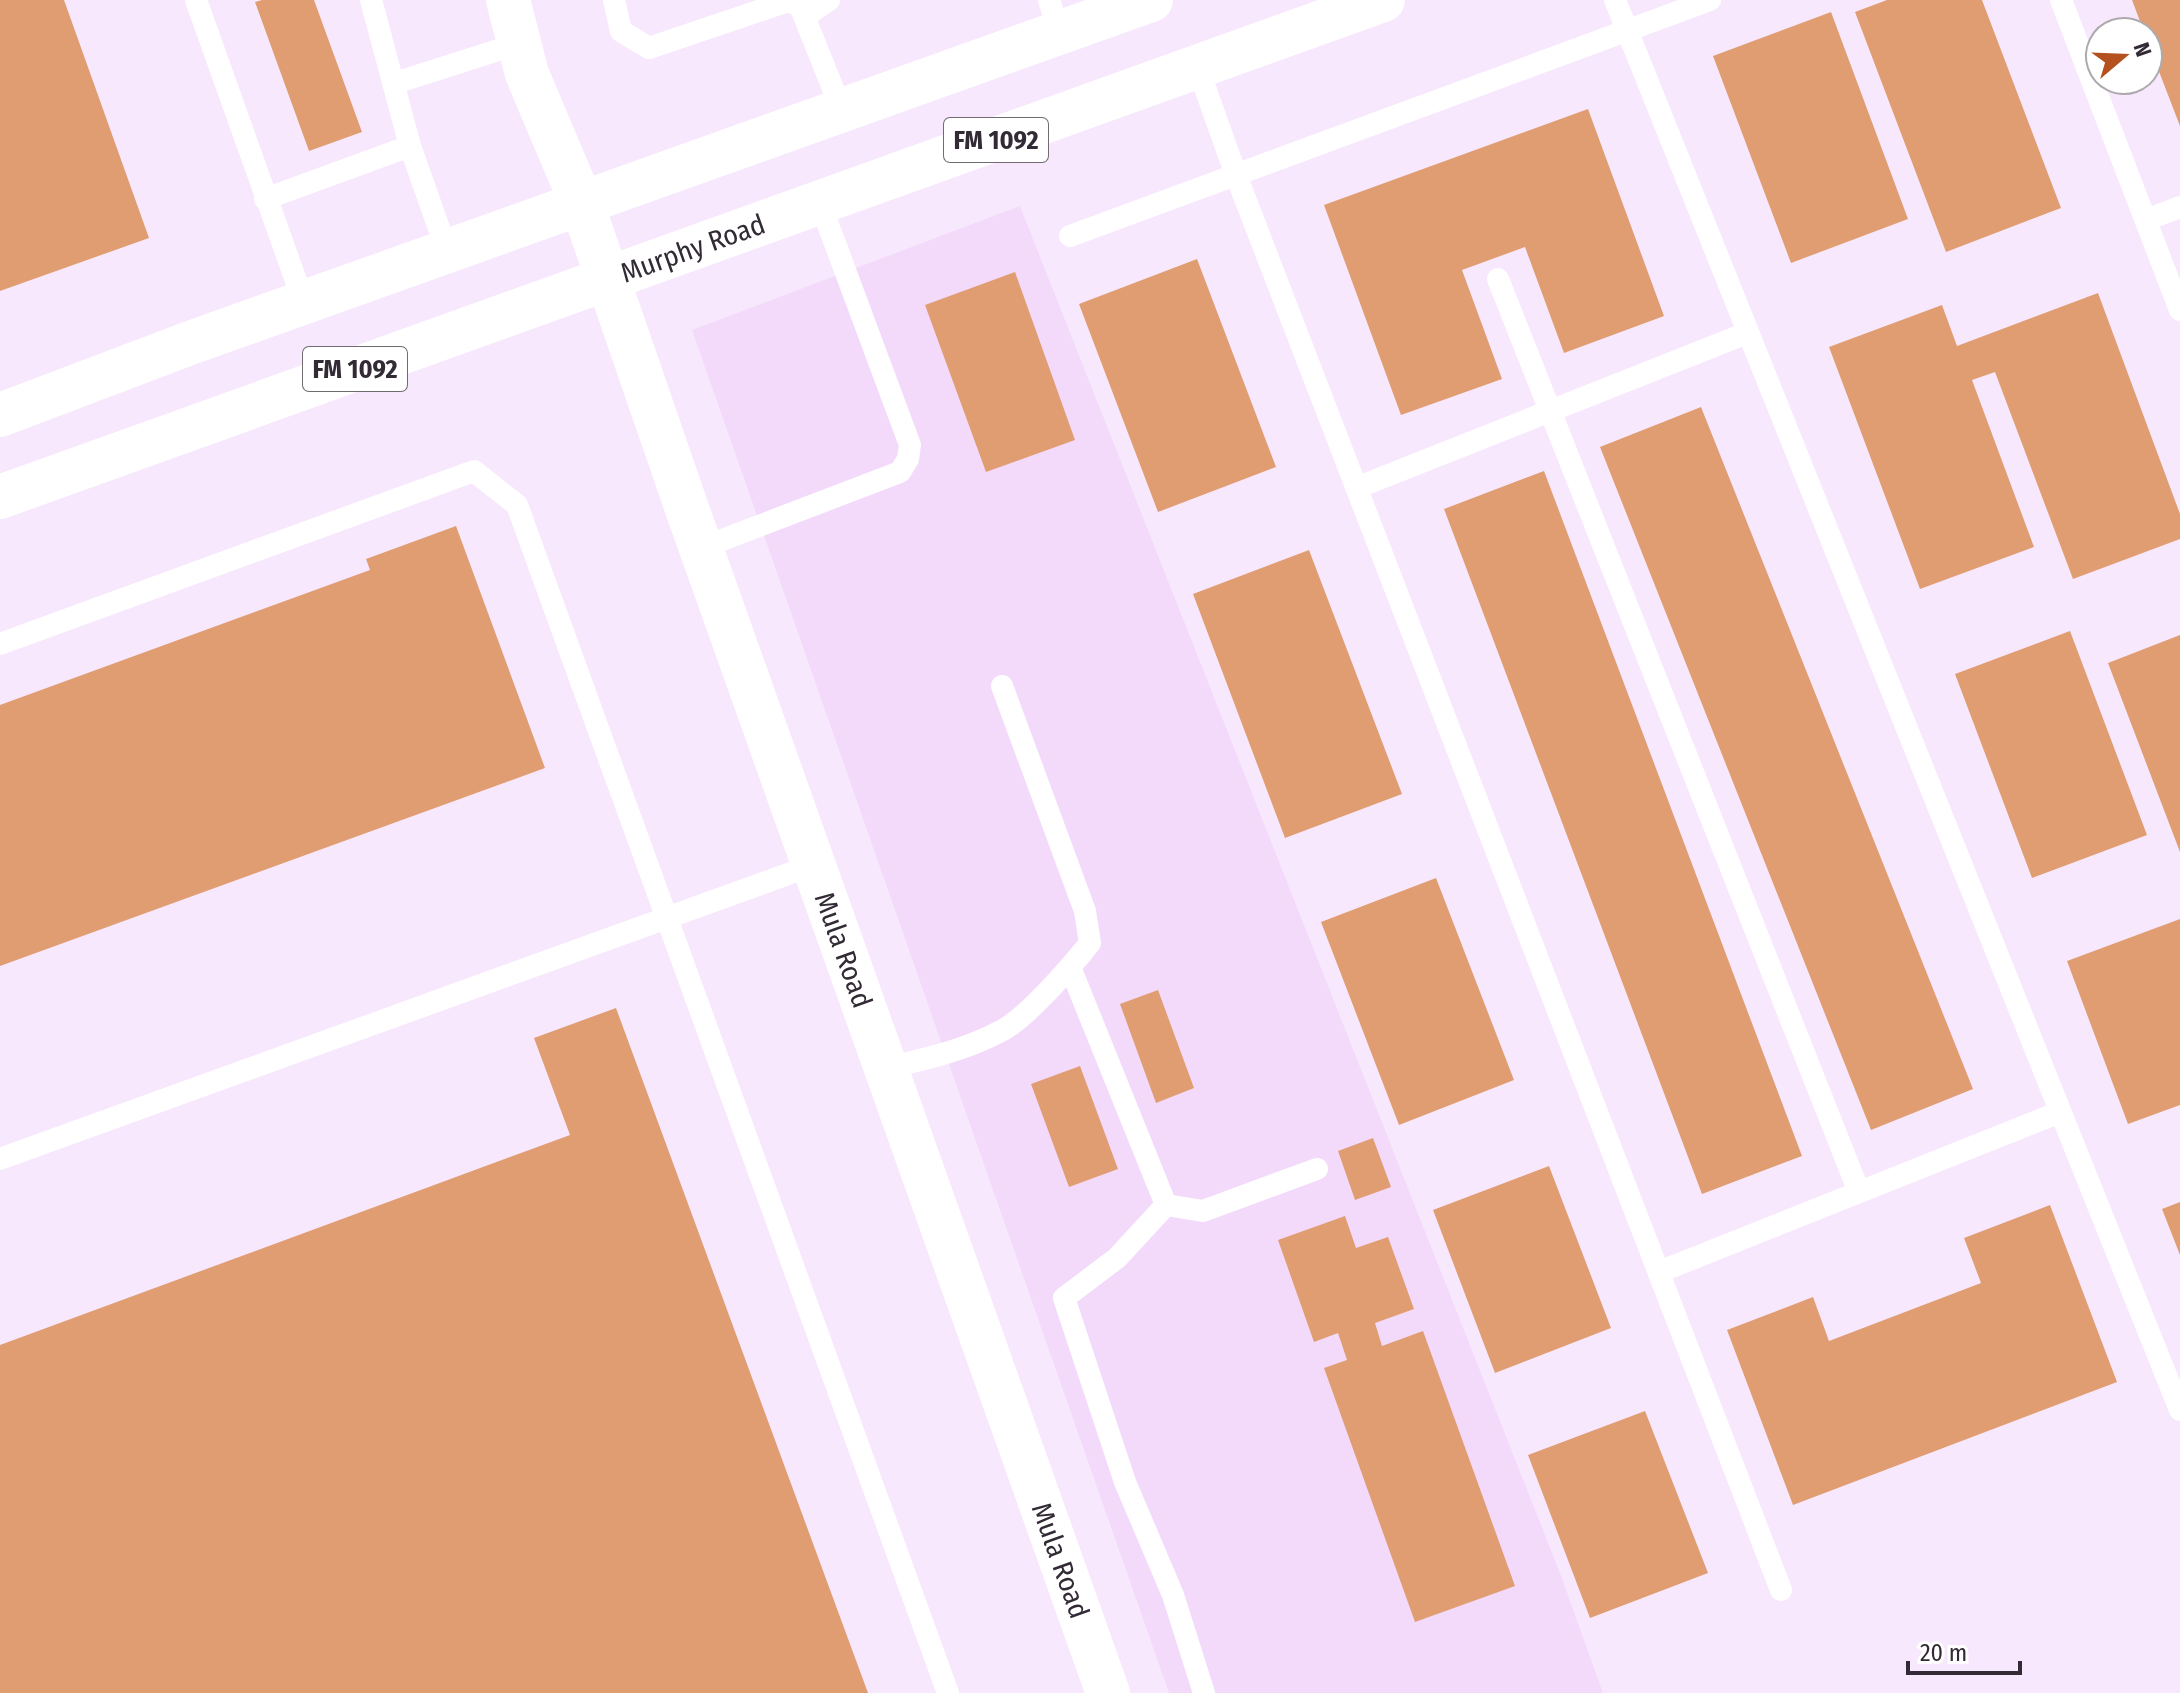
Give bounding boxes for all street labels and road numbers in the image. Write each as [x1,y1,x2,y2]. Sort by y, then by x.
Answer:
road number: FM 1092 [944,118,1048,162]
street label: Murphy Road [616,207,769,289]
road number: FM 1092 [303,347,407,391]
street label: Mula Road [808,888,879,1012]
street label: Mula Road [1025,1498,1097,1623]

